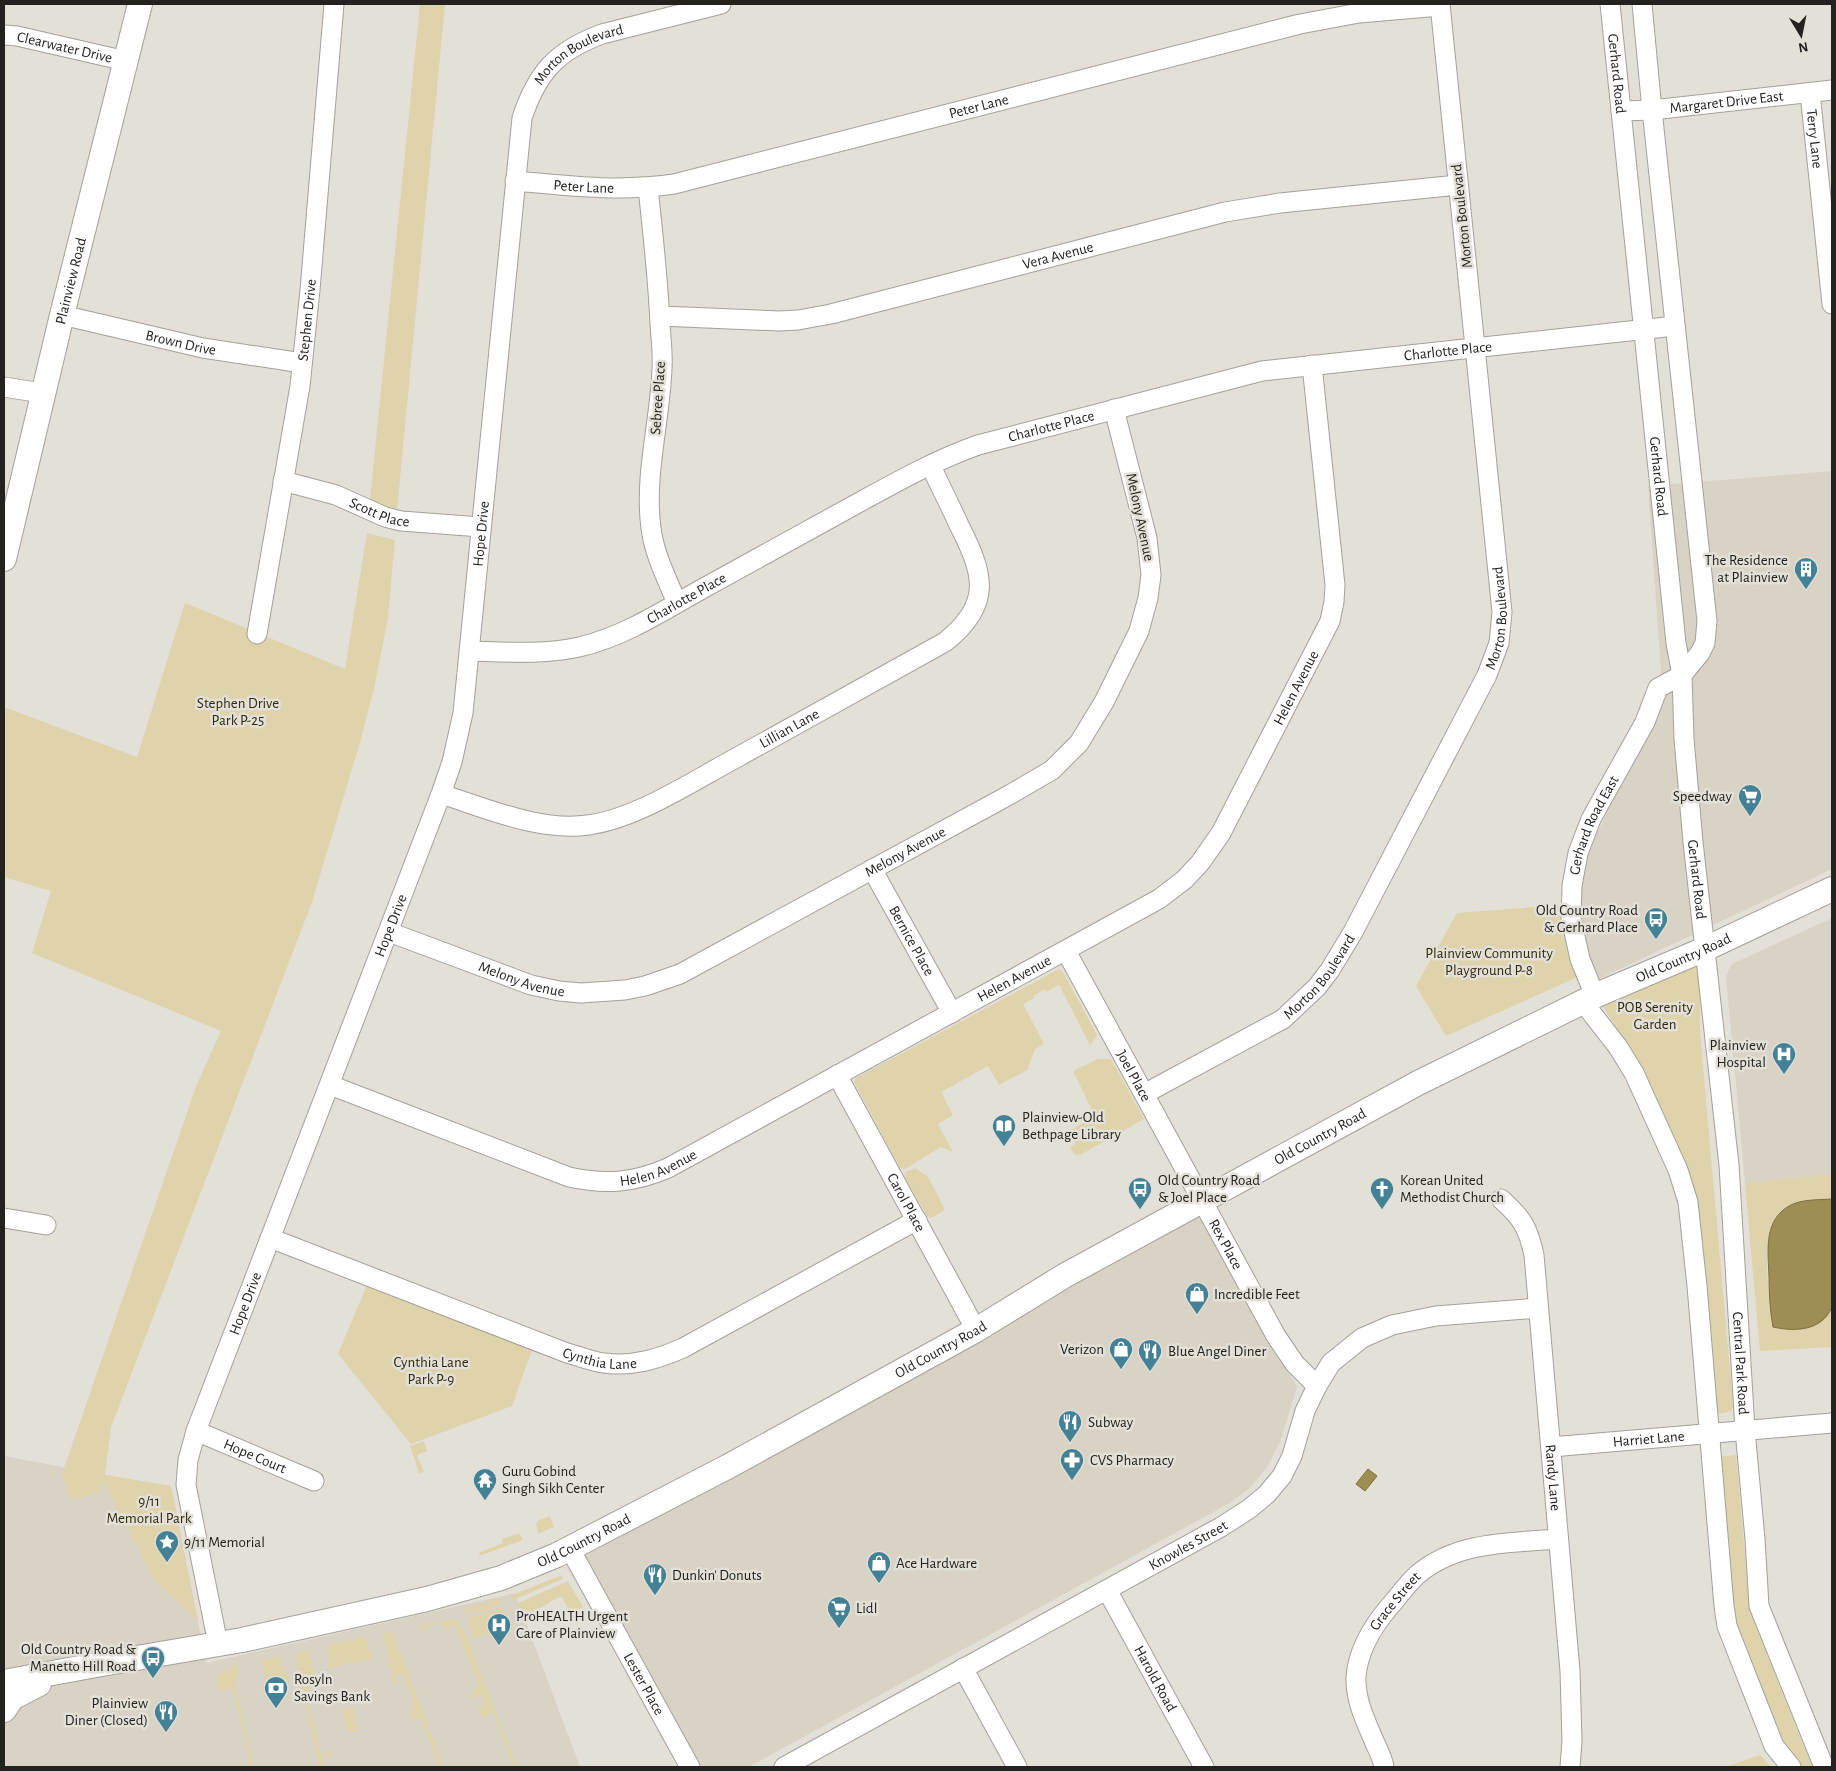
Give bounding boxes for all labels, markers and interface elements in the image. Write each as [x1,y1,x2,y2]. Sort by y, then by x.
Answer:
north arrow [1776,10,1826,60]
street label: Morton Boulevard [531,21,625,87]
street label: Clearwater Drive [16,29,114,65]
street label: Gerhard Road [1606,33,1629,114]
text: N [1797,39,1809,55]
street label: Margaret Drive East [1669,88,1784,115]
street label: Peter Lane [948,91,1010,121]
street label: Terry Lane [1804,108,1825,169]
street label: Morton Boulevard [1449,163,1475,269]
street label: Peter Lane [553,177,614,195]
street label: Plainview Road [53,236,89,326]
street label: Vera Avenue [1021,239,1095,272]
street label: Stephen Drive [295,278,318,362]
street label: Brown Drive [144,327,217,357]
street label: Charlotte Place [1403,338,1493,363]
street label: Sebree Place [648,361,668,435]
street label: Charlotte Place [1007,408,1096,444]
street label: Gerhard Road [1647,436,1670,517]
street label: Melony Avenue [1123,472,1157,562]
street label: Scott Place [347,495,410,529]
street label: Hope Drive [470,500,491,567]
place label: The Residence at Plainview [1705,553,1788,585]
building icon: The Residence at Plainview [1793,556,1819,590]
street label: Morton Boulevard [1482,565,1510,672]
street label: Charlotte Place [644,570,729,626]
street label: Helen Avenue [1270,648,1321,727]
park label: Stephen Drive Park P-25 [197,696,279,728]
street label: Lillian Lane [757,706,822,751]
street label: Gerhard Road East [1567,773,1621,876]
supermarket icon: Speedway [1737,783,1763,817]
place label: Speedway [1673,789,1733,804]
street label: Melony Avenue [862,824,948,880]
street label: Gerhard Road [1685,839,1709,920]
street label: Hope Drive [372,892,409,959]
street label: Bernice Place [886,903,937,978]
place label: Old Country Road & Gerhard Place [1536,903,1638,935]
bus stop icon: Old Country Road & Gerhard Place [1643,906,1669,940]
street label: Old Country Road [1633,930,1733,985]
street label: Morton Boulevard [1281,931,1357,1022]
park label: Plainview Community Playground P-8 [1425,946,1553,978]
street label: Helen Avenue [975,952,1053,1005]
street label: Melony Avenue [477,959,565,999]
park label: POB Serenity Garden [1617,1000,1694,1032]
place label: Plainview Hospital [1709,1038,1766,1070]
hospital icon: Plainview Hospital [1771,1041,1797,1075]
street label: Joel Place [1114,1047,1154,1104]
street label: Old Country Road [1271,1105,1369,1168]
place label: Plainview-Old Bethpage Library [1022,1110,1122,1142]
library icon: Plainview-Old Bethpage Library [991,1113,1017,1147]
street label: Helen Avenue [619,1146,699,1189]
street label: Carol Place [884,1171,928,1234]
place label: Old Country Road & Joel Place [1158,1173,1260,1205]
place label: Korean United Methodist Church [1400,1173,1504,1205]
bus stop icon: Old Country Road & Joel Place [1127,1176,1153,1210]
church icon: Korean United Methodist Church [1369,1176,1395,1210]
street label: Rex Place [1206,1217,1246,1272]
street label: Hope Drive [226,1270,264,1337]
shop icon: Incredible Feet [1184,1281,1210,1315]
place label: Incredible Feet [1214,1287,1300,1302]
street label: Central Park Road [1730,1311,1752,1415]
street label: Old Country Road [892,1318,989,1381]
shop icon: Verizon [1108,1336,1134,1370]
restaurant icon: Blue Angel Diner [1137,1338,1163,1372]
place label: Verizon [1060,1342,1104,1357]
place label: Blue Angel Diner [1168,1344,1266,1359]
street label: Cynthia Lane [560,1345,638,1372]
park label: Cynthia Lane Park P-9 [393,1355,469,1387]
restaurant icon: Subway [1057,1409,1083,1443]
place label: Subway [1088,1415,1134,1430]
street label: Harriet Lane [1612,1428,1685,1449]
street label: Hope Court [221,1436,289,1476]
street label: Randy Lane [1543,1444,1564,1512]
pharmacy icon: CVS Pharmacy [1059,1447,1085,1481]
place label: CVS Pharmacy [1090,1453,1175,1468]
place label: Guru Gobind Singh Sikh Center [502,1464,605,1496]
temple icon: Guru Gobind Singh Sikh Center [472,1467,498,1501]
park label: 9/11 Memorial Park [106,1494,192,1526]
street label: Old Country Road [535,1511,633,1570]
street label: Knowles Street [1146,1517,1230,1573]
place icon: 9/11 Memorial [154,1529,180,1563]
place label: 9/11 Memorial [184,1535,265,1550]
shop icon: Ace Hardware [866,1550,892,1584]
place label: Ace Hardware [896,1556,977,1571]
restaurant icon: Dunkin' Donuts [642,1562,668,1596]
place label: Dunkin' Donuts [672,1568,762,1583]
street label: Grace Street [1367,1569,1423,1633]
supermarket icon: Lidl [826,1595,852,1629]
place label: Lidl [856,1601,877,1616]
place label: ProHEALTH Urgent Care of Plainview [516,1609,628,1641]
hospital icon: ProHEALTH Urgent Care of Plainview [486,1612,512,1646]
place label: Old Country Road & Manetto Hill Road [21,1642,137,1674]
street label: Harold Road [1131,1643,1180,1714]
bus stop icon: Old Country Road & Manetto Hill Road [140,1645,166,1679]
street label: Lester Place [621,1650,667,1718]
place label: Rosyln Savings Bank [294,1672,370,1704]
bank icon: Rosyln Savings Bank [263,1675,289,1709]
place label: Plainview Diner (Closed) [65,1696,148,1728]
restaurant icon: Plainview Diner (Closed) [153,1699,179,1733]

